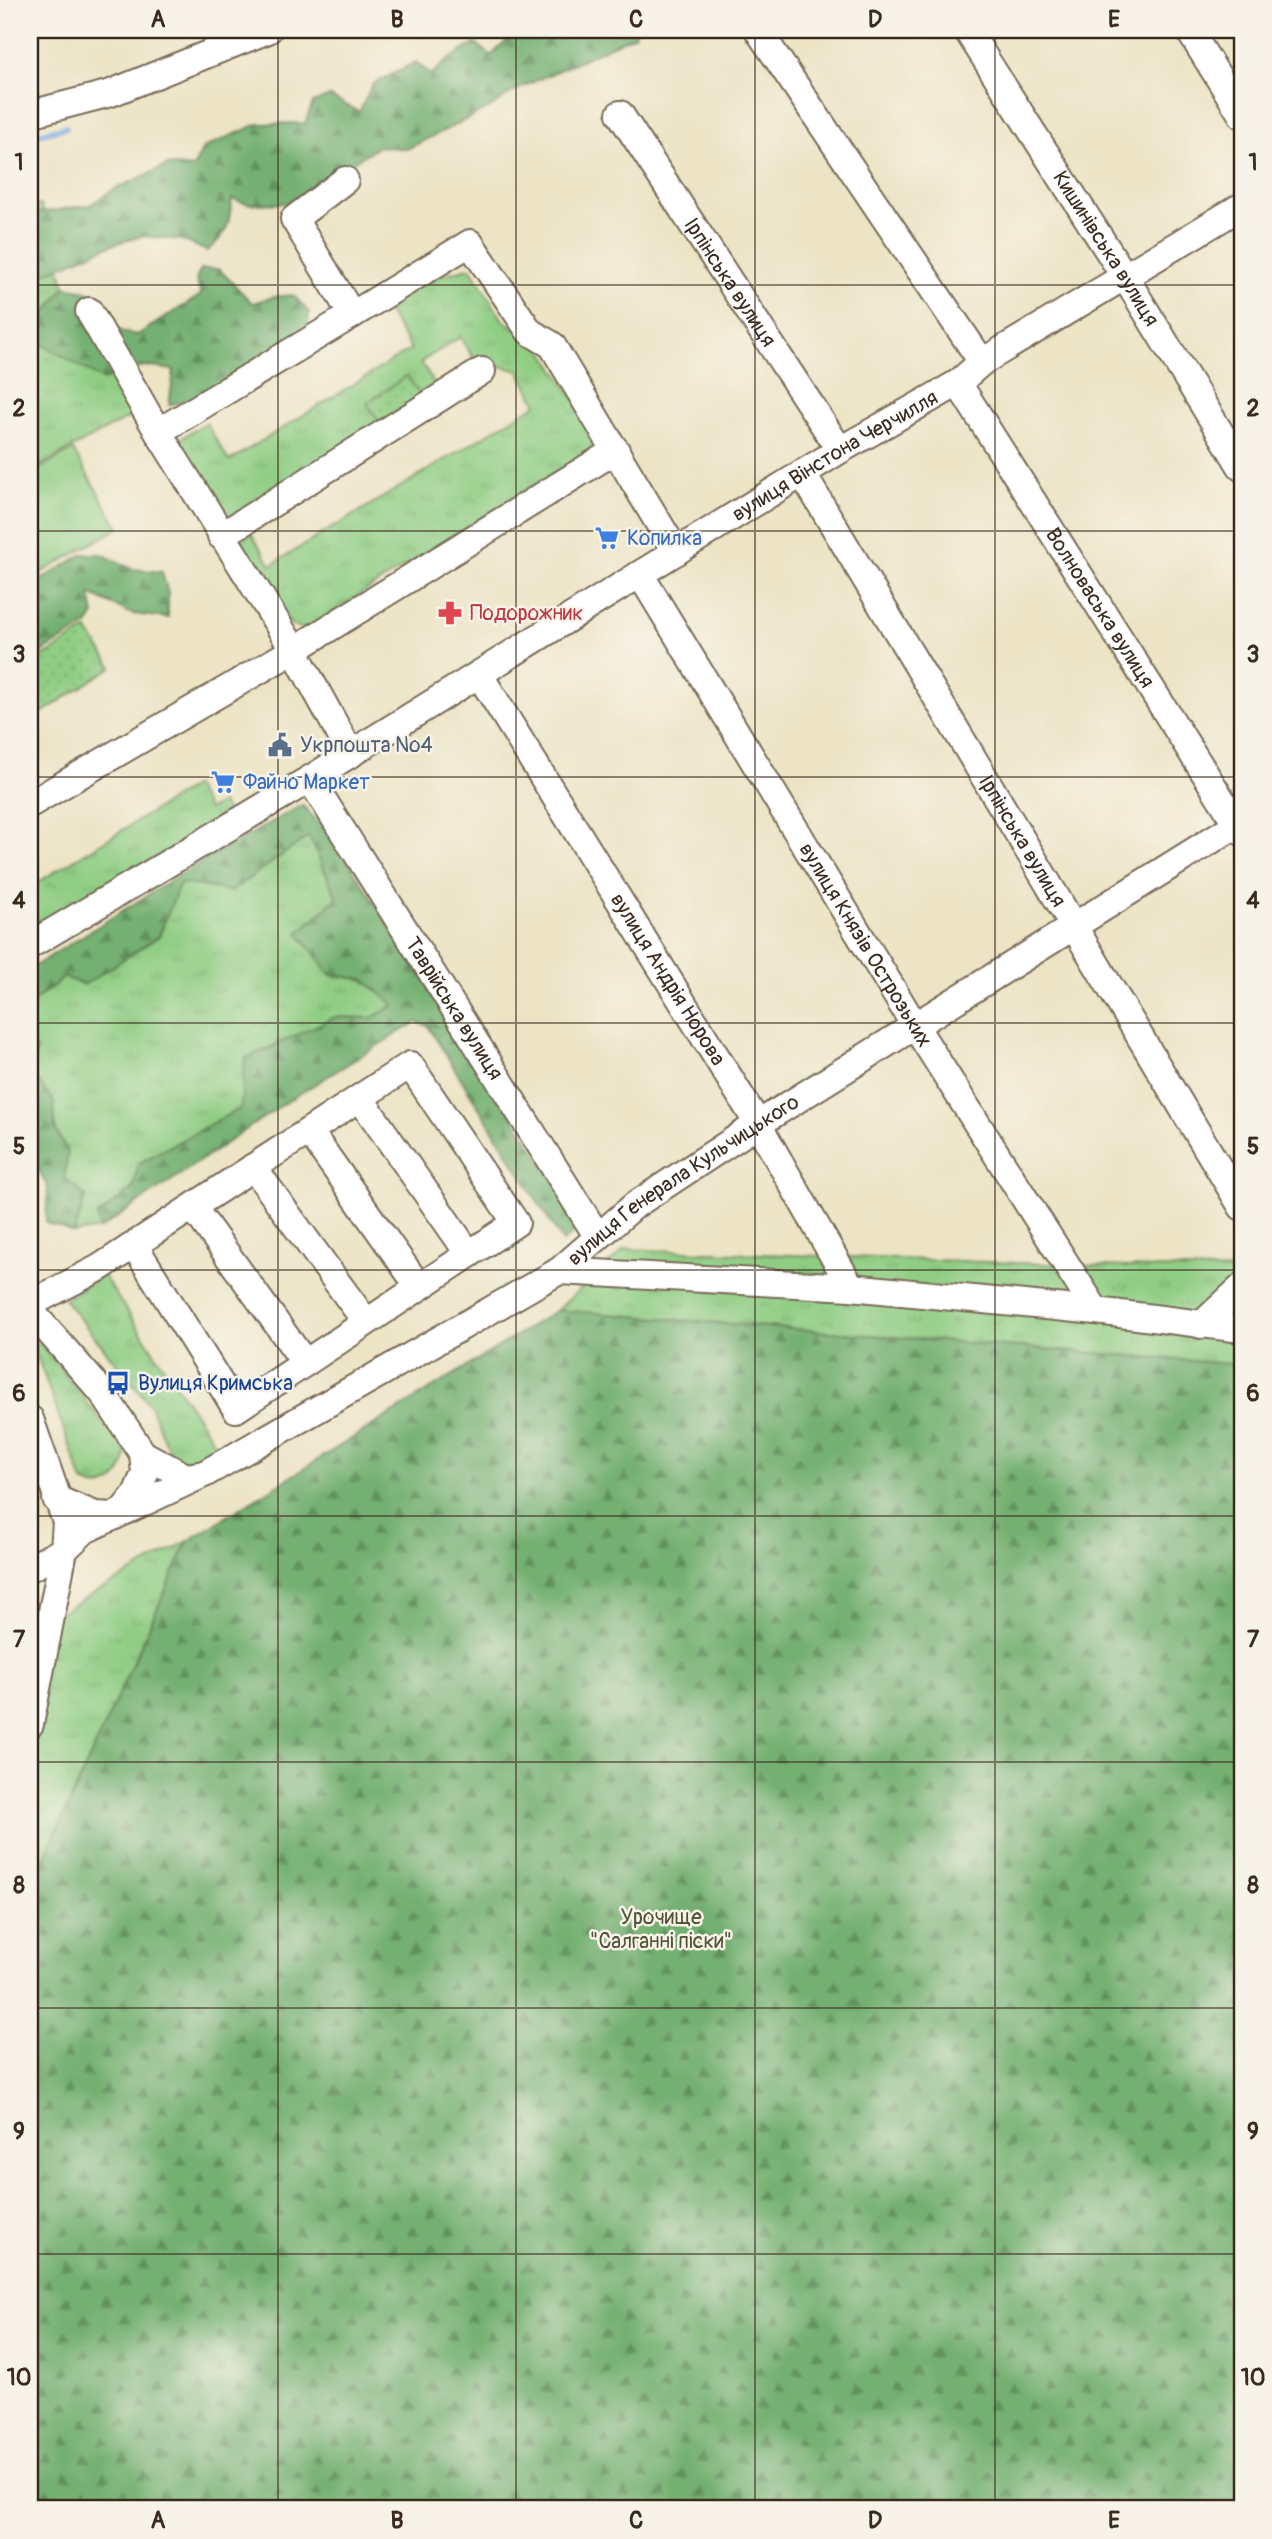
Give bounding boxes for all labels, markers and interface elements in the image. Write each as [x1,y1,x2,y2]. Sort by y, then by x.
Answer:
text: A [151,5,166,34]
text: B [390,5,404,34]
text: C [629,5,643,34]
text: D [868,5,882,34]
text: E [1108,5,1120,34]
text: 1 [15,148,24,177]
text: 1 [1249,148,1258,177]
street label: Кишинівська вулиця [1047,166,1165,331]
street label: Ірпінська вулиця [678,212,782,352]
street label: вулиця Вінстона Черчилля [727,384,943,527]
text: 2 [13,394,26,423]
text: 2 [1247,394,1260,423]
street label: Волноваська вулиця [1040,523,1161,693]
supermarket icon: Копилка [593,524,621,552]
place label: Копилка [627,525,702,552]
pharmacy icon: Подорожник [436,599,464,627]
place label: Подорожник [470,600,583,627]
text: 3 [13,640,25,669]
text: 3 [1247,640,1259,669]
public building icon: Укрпошта №4 [266,731,294,759]
place label: Укрпошта №4 [300,732,433,759]
supermarket icon: Файно Маркет [209,768,237,796]
place label: Файно Маркет [243,769,370,796]
street label: Ірпінська вулиця [973,770,1072,912]
street label: вулиця Князів Острозьких [793,838,938,1052]
text: 4 [12,886,26,915]
text: 4 [1246,886,1260,915]
street label: вулиця Андрія Норова [605,888,732,1070]
street label: Таврійська вулиця [399,932,509,1085]
street label: вулиця Генерала Кульчицького [562,1088,804,1271]
text: 5 [13,1132,25,1161]
text: 5 [1247,1132,1259,1161]
bus stop icon: Вулиця Кримська [104,1369,132,1397]
place label: Вулиця Кримська [138,1370,293,1397]
text: 6 [12,1379,26,1408]
text: 6 [1246,1379,1260,1408]
text: 7 [13,1625,26,1654]
text: 7 [1247,1625,1260,1654]
text: 8 [13,1871,25,1900]
text: 8 [1247,1871,1259,1900]
park label: Урочище "Салганні піски" [590,1904,732,1955]
text: 9 [13,2117,25,2146]
text: 9 [1247,2117,1259,2146]
text: 10 [7,2363,31,2392]
text: 10 [1241,2363,1265,2392]
text: A [151,2506,166,2535]
text: B [390,2506,404,2535]
text: C [629,2506,643,2535]
text: D [868,2506,882,2535]
text: E [1108,2506,1120,2535]

